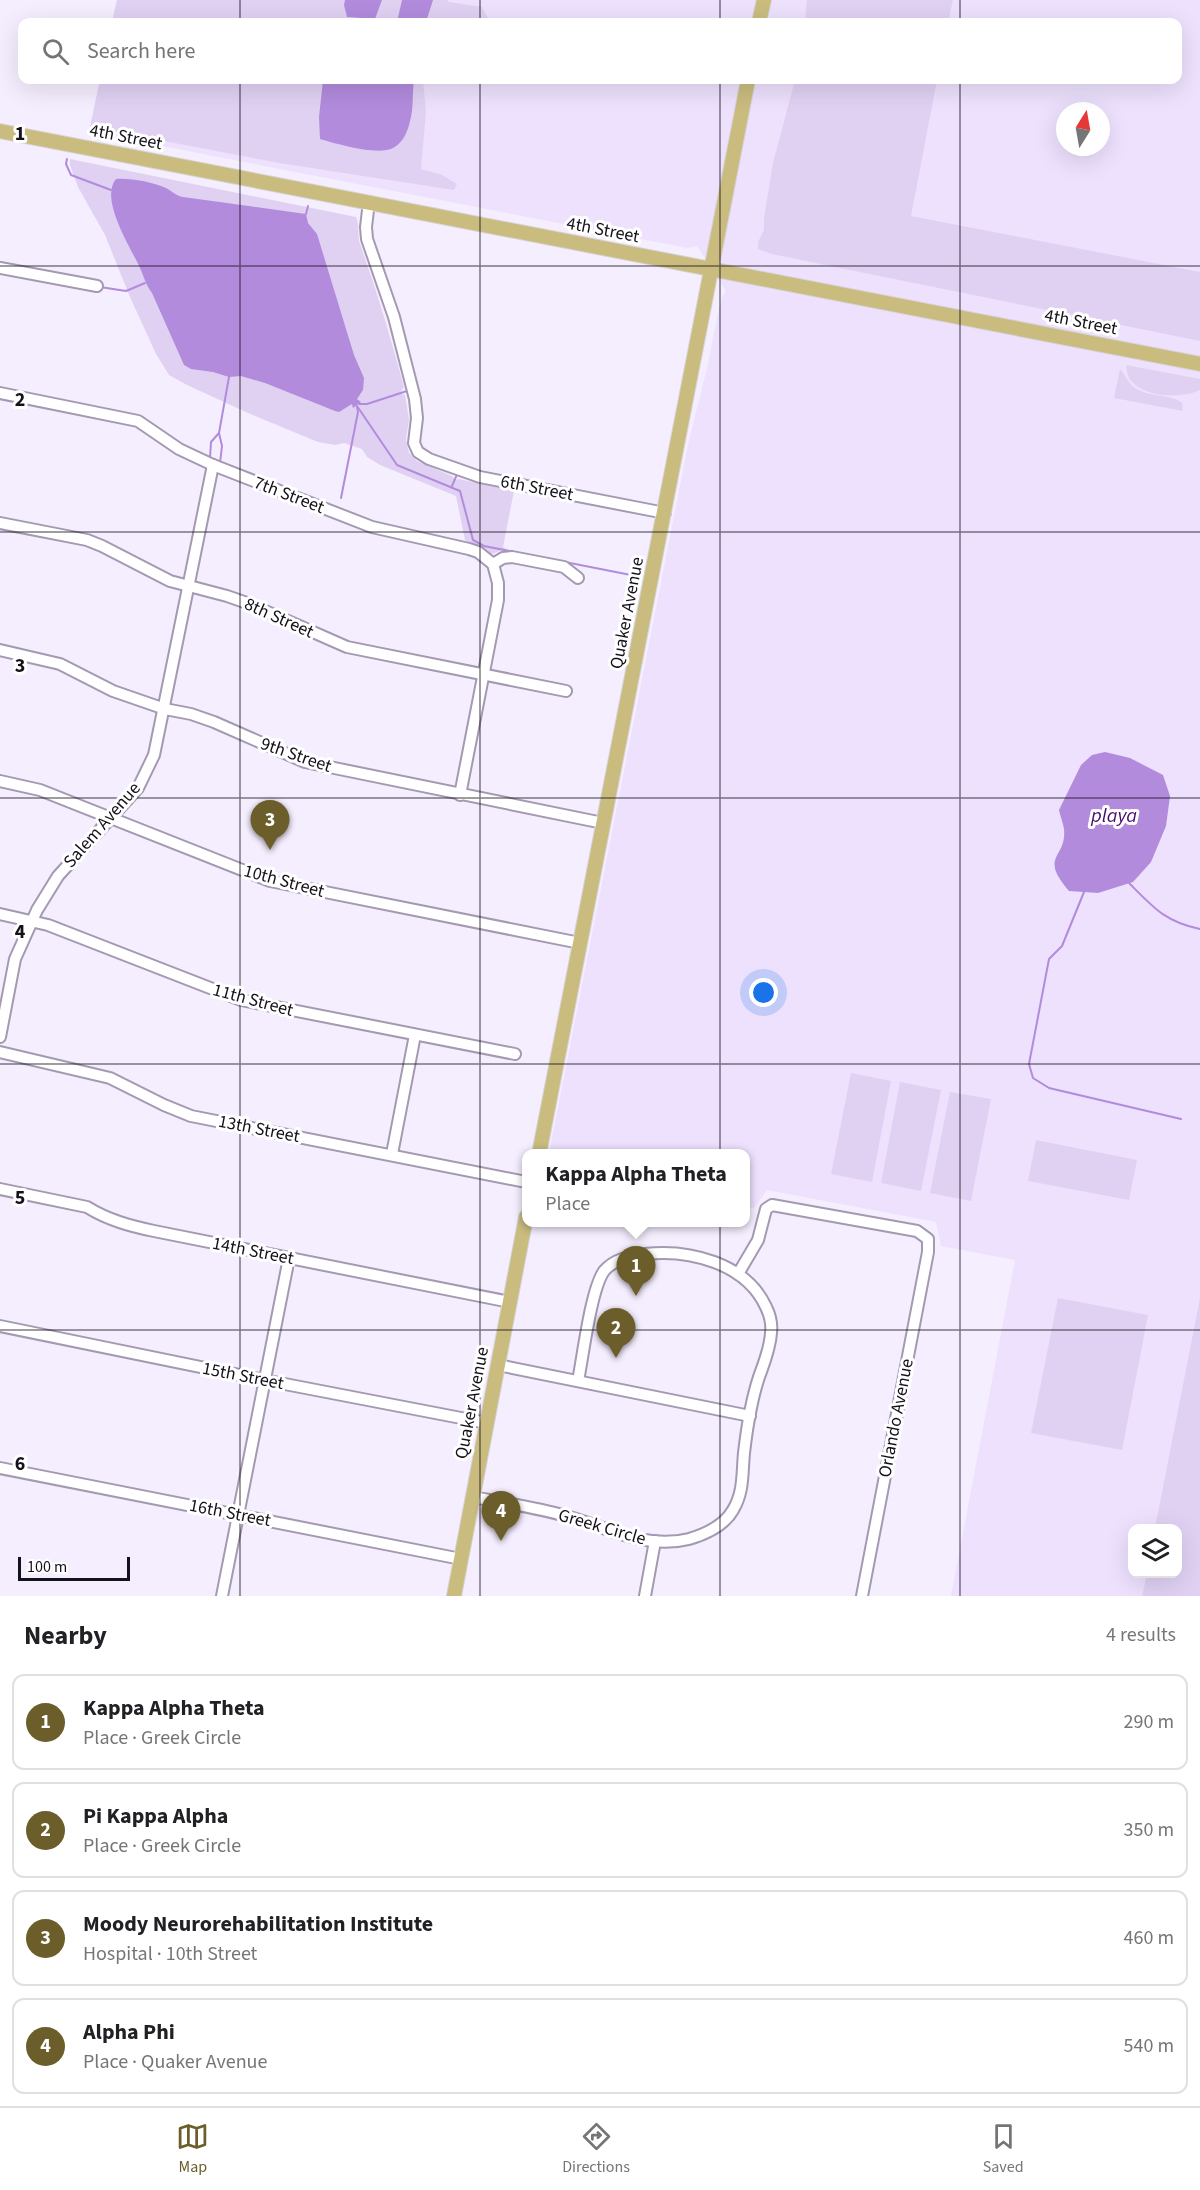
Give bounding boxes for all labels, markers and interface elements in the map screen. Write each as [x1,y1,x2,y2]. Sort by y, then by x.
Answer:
search box [18,18,1182,84]
icon: search [39,35,72,68]
text: Search here [87,35,195,67]
north arrow [1056,102,1110,156]
street label: 4th Street [88,118,164,156]
text: 1 [15,120,25,148]
street label: 4th Street [565,211,641,249]
street label: 4th Street [1043,303,1119,341]
text: 2 [15,386,25,414]
street label: 6th Street [499,469,575,507]
street label: 7th Street [250,470,328,520]
street label: Quaker Avenue [604,555,650,671]
street label: 8th Street [240,592,318,644]
text: 3 [15,652,25,680]
street label: 9th Street [257,731,335,779]
street label: Salem Avenue [58,777,146,873]
pin: 3 [250,800,290,850]
water label: playa [1090,802,1137,830]
street label: 10th Street [241,858,327,904]
text: 4 [15,918,26,946]
street label: 11th Street [210,977,296,1023]
your location [749,978,778,1007]
street label: 13th Street [216,1109,302,1149]
popup [522,1149,750,1227]
text: Kappa Alpha Theta [545,1158,727,1190]
text: 5 [15,1184,25,1212]
text: Place [545,1190,590,1218]
street label: 14th Street [210,1231,296,1271]
pin: 1 [616,1246,656,1296]
pin: 2 [596,1308,636,1358]
street label: Quaker Avenue [449,1345,495,1461]
street label: 15th Street [200,1356,286,1396]
street label: Orlando Avenue [872,1356,920,1480]
text: 6 [15,1450,25,1478]
pin: 4 [482,1492,520,1541]
street label: 16th Street [187,1493,273,1533]
street label: Greek Circle [555,1503,649,1551]
map controls [1128,1524,1182,1578]
button: layers [1128,1524,1182,1578]
scale bar [18,1554,130,1582]
text: 100 m [27,1556,67,1578]
text: Nearby [24,1617,107,1654]
text: 4 results [1106,1621,1176,1649]
text: Kappa Alpha Theta [83,1692,265,1724]
text: 1 [40,1708,51,1736]
text: 290 m [1124,1708,1174,1736]
text: Place · Greek Circle [83,1724,241,1752]
text: Pi Kappa Alpha [83,1800,228,1832]
text: 2 [40,1816,51,1844]
text: 350 m [1124,1816,1174,1844]
text: Place · Greek Circle [83,1832,241,1860]
text: Moody Neurorehabilitation Institute [83,1908,433,1940]
text: 3 [40,1924,51,1952]
text: 460 m [1124,1924,1174,1952]
text: Hospital · 10th Street [83,1940,257,1968]
text: Alpha Phi [83,2016,175,2048]
text: 4 [40,2032,51,2060]
text: 540 m [1124,2032,1174,2060]
text: Place · Quaker Avenue [83,2048,267,2076]
tab: Map [176,2120,209,2178]
tab: Directions [562,2120,630,2178]
tab: Saved [983,2120,1024,2178]

